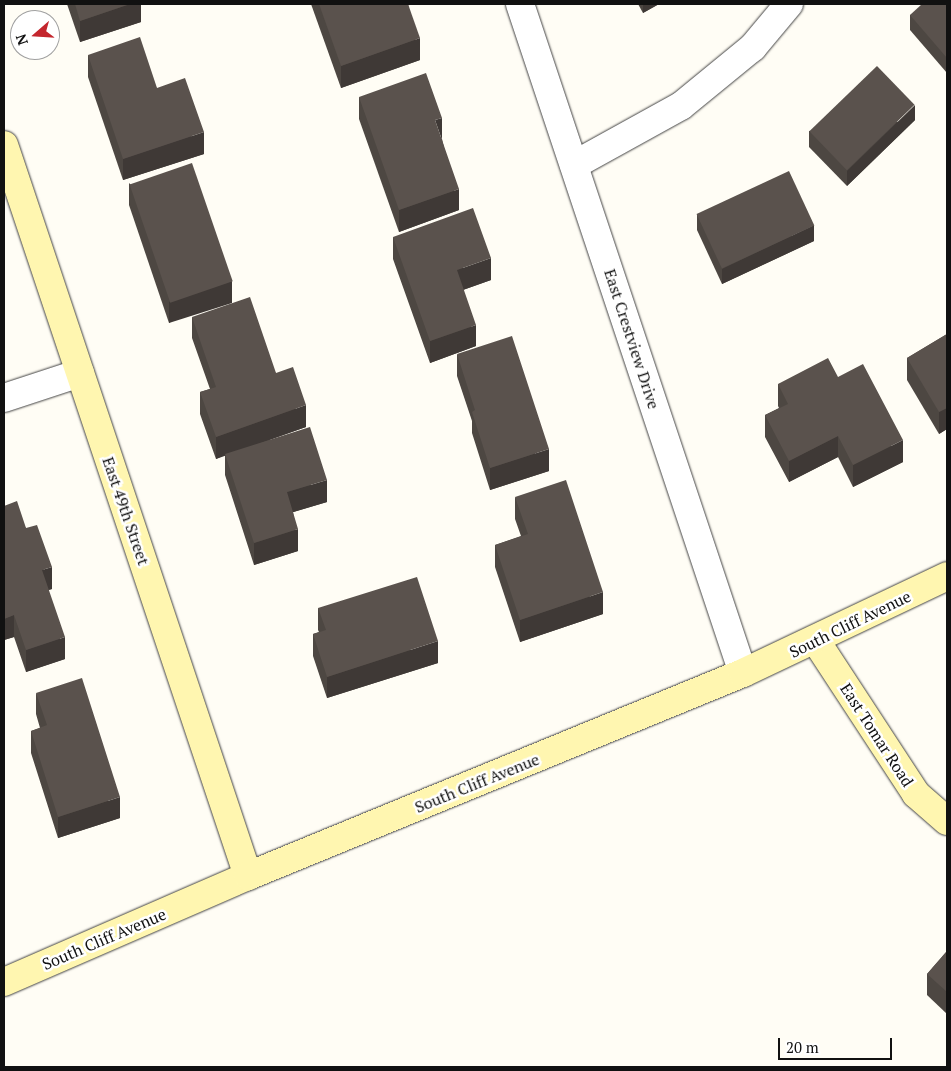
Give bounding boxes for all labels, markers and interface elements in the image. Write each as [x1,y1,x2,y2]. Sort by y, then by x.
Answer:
north arrow [10,10,60,60]
text: N [11,32,32,48]
street label: East Crestview Drive [600,267,664,411]
street label: East 49th Street [99,454,153,568]
street label: South Cliff Avenue [786,586,914,662]
street label: East Tomar Road [836,680,918,790]
street label: South Cliff Avenue [412,749,542,817]
street label: South Cliff Avenue [39,904,169,974]
scale bar [781,1028,895,1060]
text: 20 m [786,1037,819,1057]

